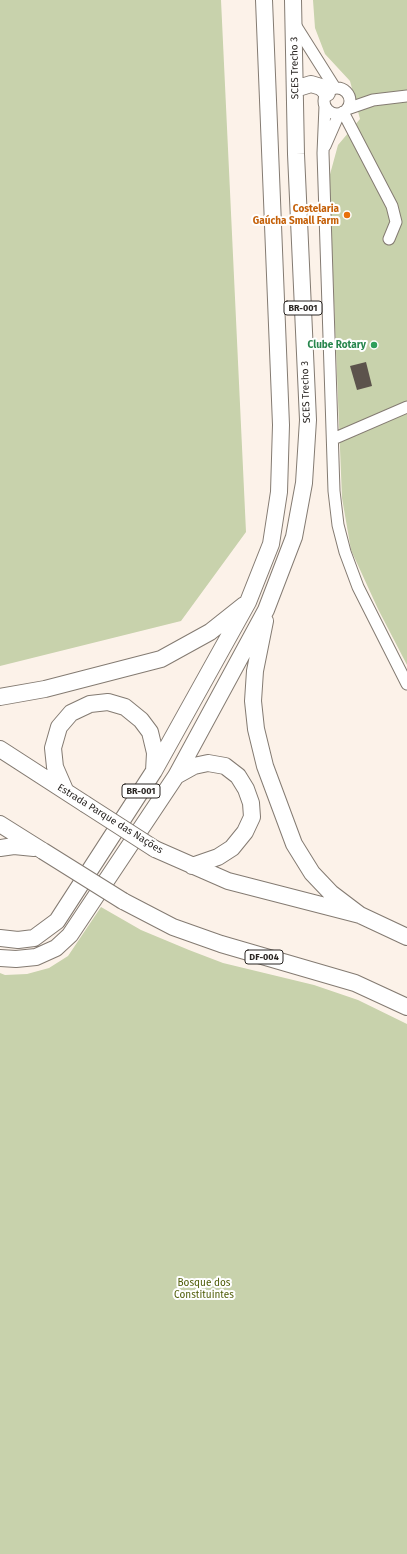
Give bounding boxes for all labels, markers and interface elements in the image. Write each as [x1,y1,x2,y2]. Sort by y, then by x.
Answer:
street label: SCES Trecho 3 [288,37,302,99]
place label: Costelaria Gaúcha Small Farm [253,203,339,226]
marker: Costelaria Gaúcha Small Farm [342,210,352,220]
road number: BR-001 [284,301,322,315]
place label: Clube Rotary [308,339,366,351]
marker: Clube Rotary [369,340,379,350]
street label: SCES Trecho 3 [299,361,313,423]
street label: Estrada Parque das Nações [55,782,165,856]
road number: BR-001 [122,784,160,798]
road number: DF-004 [245,950,283,964]
park label: Bosque dos Constituintes [174,1277,234,1300]

